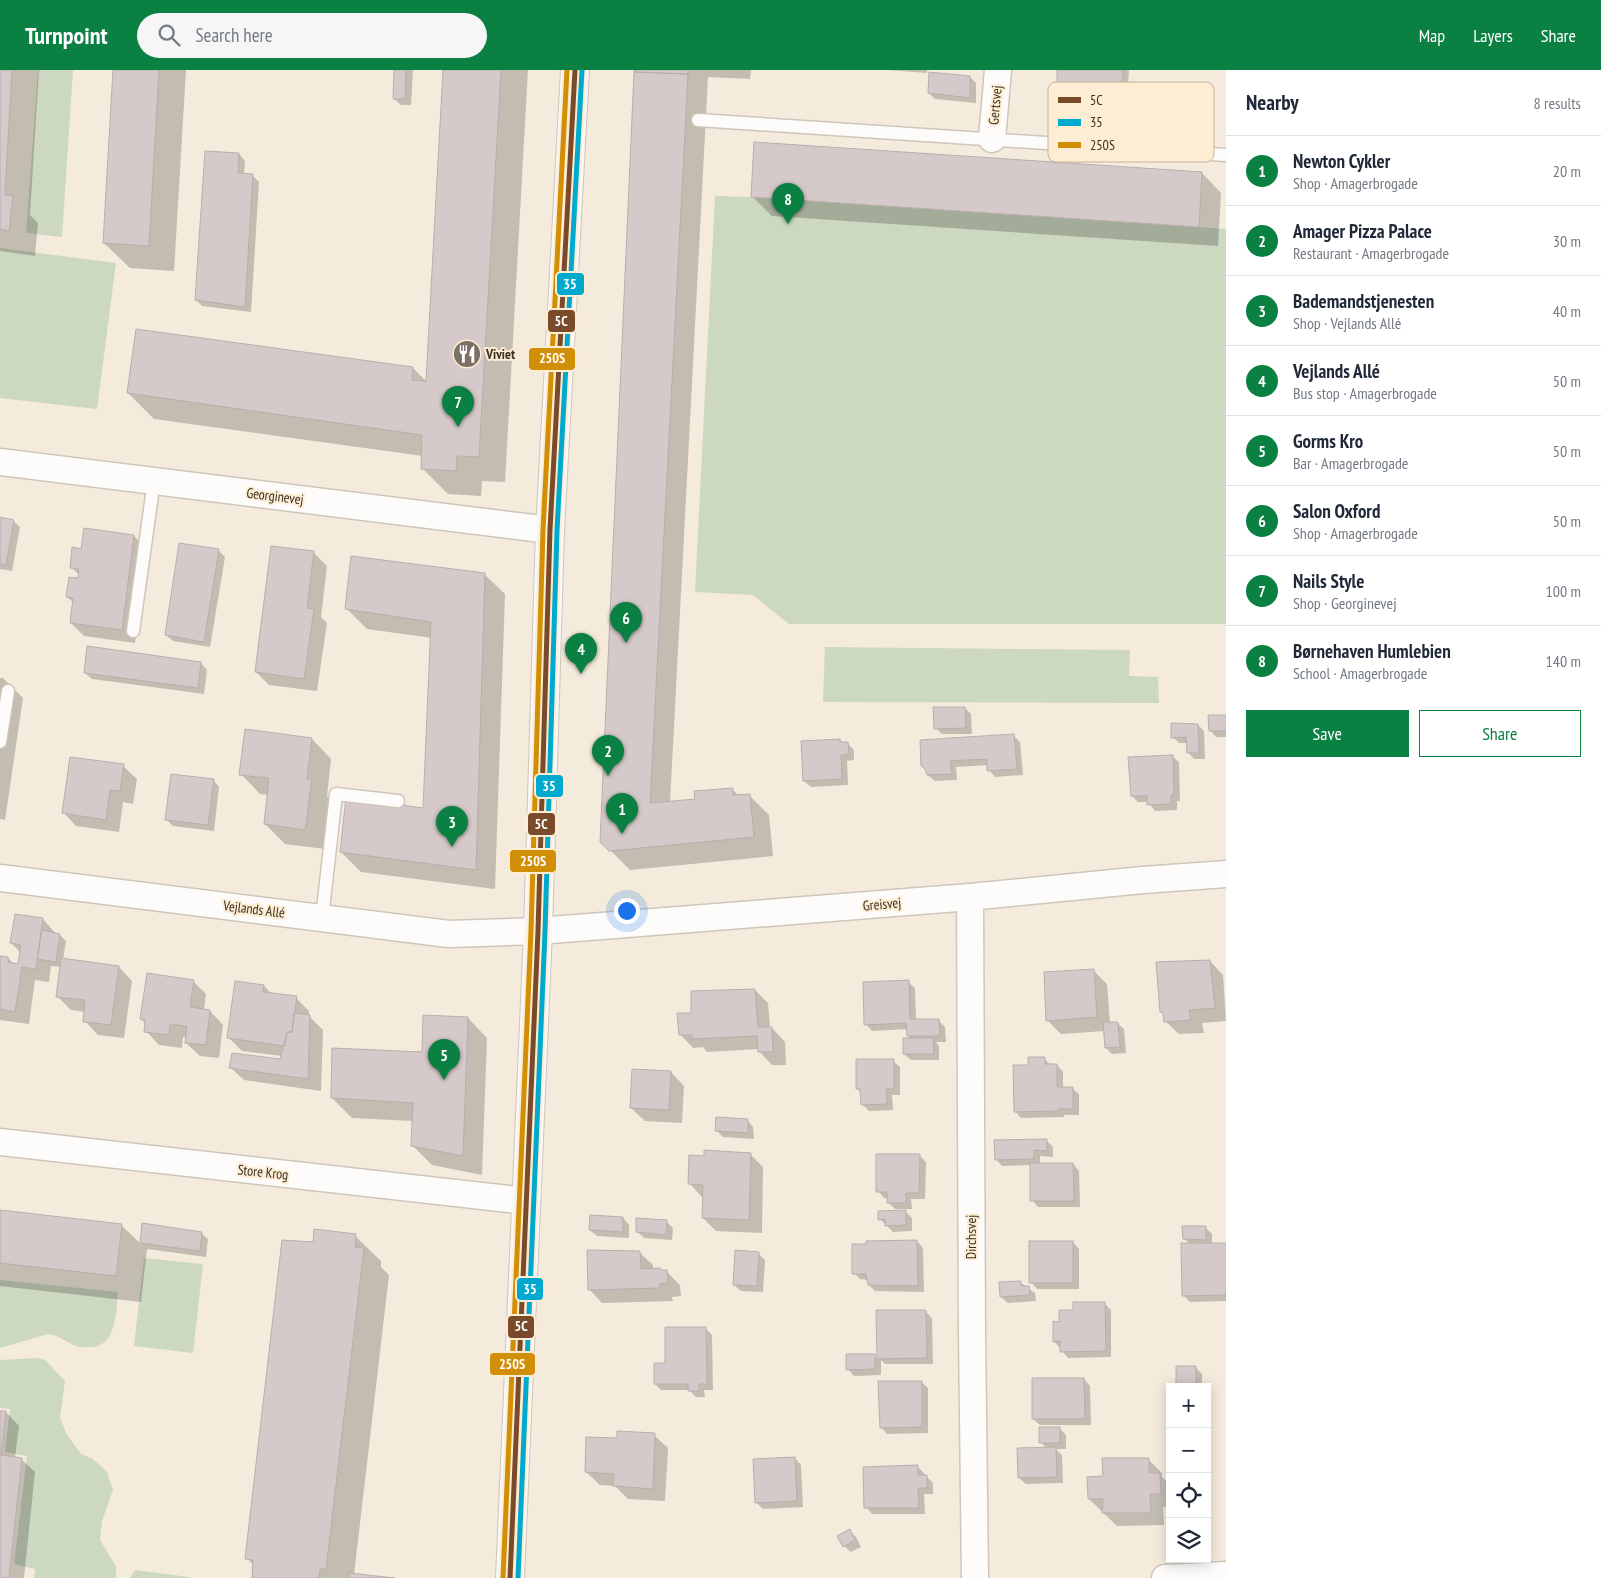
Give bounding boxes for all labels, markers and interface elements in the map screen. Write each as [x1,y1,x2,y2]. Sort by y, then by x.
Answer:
search box [137,13,487,58]
text: Turnpoint [25,20,107,51]
icon: search [155,21,183,49]
text: Search here [195,23,273,47]
text: Map [1419,24,1445,47]
text: Layers [1473,24,1513,47]
text: Share [1541,24,1576,47]
legend [1048,82,1214,162]
street label: Gertsvej [984,84,1006,126]
text: Nearby [1246,89,1299,116]
text: 5C [1090,91,1103,109]
text: 8 results [1534,93,1581,113]
text: 35 [1090,113,1103,131]
text: 250S [1090,136,1115,154]
text: Newton Cykler [1293,149,1390,173]
text: 1 [1258,161,1266,181]
text: 20 m [1553,161,1581,181]
text: Shop · Amagerbrogade [1293,173,1418,193]
pin: 8 [772,183,804,224]
text: Amager Pizza Palace [1293,219,1432,243]
text: 2 [1258,231,1266,251]
text: 30 m [1553,231,1581,251]
text: Restaurant · Amagerbrogade [1293,243,1449,263]
line badge: 35 [556,272,585,296]
text: 35 [563,275,577,293]
text: Bademandstjenesten [1293,289,1434,313]
text: 3 [1258,301,1266,321]
text: 40 m [1553,301,1581,321]
line badge: 5C [547,309,576,333]
text: 5C [554,312,568,330]
text: Shop · Vejlands Allé [1293,313,1401,333]
restaurant icon: Viviet [452,339,482,369]
place label: Viviet [485,345,515,363]
line badge: 250S [528,347,576,371]
text: 250S [539,349,565,367]
text: Vejlands Allé [1293,359,1380,383]
text: 4 [1258,371,1266,391]
text: 50 m [1553,371,1581,391]
text: Bus stop · Amagerbrogade [1293,383,1437,403]
pin: 7 [442,386,474,427]
text: Gorms Kro [1293,429,1363,453]
text: 5 [1258,441,1266,461]
text: 50 m [1553,441,1581,461]
text: Bar · Amagerbrogade [1293,453,1408,473]
street label: Georginevej [245,484,305,508]
text: Salon Oxford [1293,499,1380,523]
text: 6 [1258,511,1266,531]
text: 50 m [1553,511,1581,531]
text: Shop · Amagerbrogade [1293,523,1418,543]
text: Nails Style [1293,569,1364,593]
text: 7 [1258,581,1266,601]
text: 100 m [1546,581,1581,601]
text: Shop · Georginevej [1293,593,1397,613]
pin: 6 [610,602,642,643]
pin: 4 [565,633,597,674]
text: Børnehaven Humlebien [1293,639,1451,663]
text: 8 [1258,651,1266,671]
text: 140 m [1546,651,1581,671]
text: School · Amagerbrogade [1293,663,1427,683]
button: Save [1246,710,1409,757]
button: Share [1419,710,1581,757]
pin: 2 [592,735,624,776]
line badge: 35 [535,774,564,798]
text: 35 [542,777,556,795]
pin: 1 [606,793,638,834]
pin: 3 [436,806,468,847]
line badge: 5C [527,812,556,836]
text: 5C [534,815,548,833]
line badge: 250S [509,849,557,873]
text: 250S [520,852,546,870]
street label: Greisvej [862,893,902,915]
street label: Vejlands Allé [221,896,286,922]
your location [614,898,640,924]
pin: 5 [428,1039,460,1080]
street label: Store Krog [237,1160,289,1184]
street label: Dirchsvej [962,1215,980,1259]
line badge: 35 [516,1277,544,1301]
text: 35 [523,1280,537,1298]
line badge: 5C [507,1315,535,1339]
text: 5C [514,1317,528,1335]
line badge: 250S [489,1352,536,1376]
text: 250S [499,1355,525,1373]
map controls [1166,1383,1211,1563]
button: + [1166,1383,1211,1428]
button: − [1166,1428,1211,1473]
button: locate [1166,1473,1211,1518]
button: layers [1166,1518,1211,1563]

